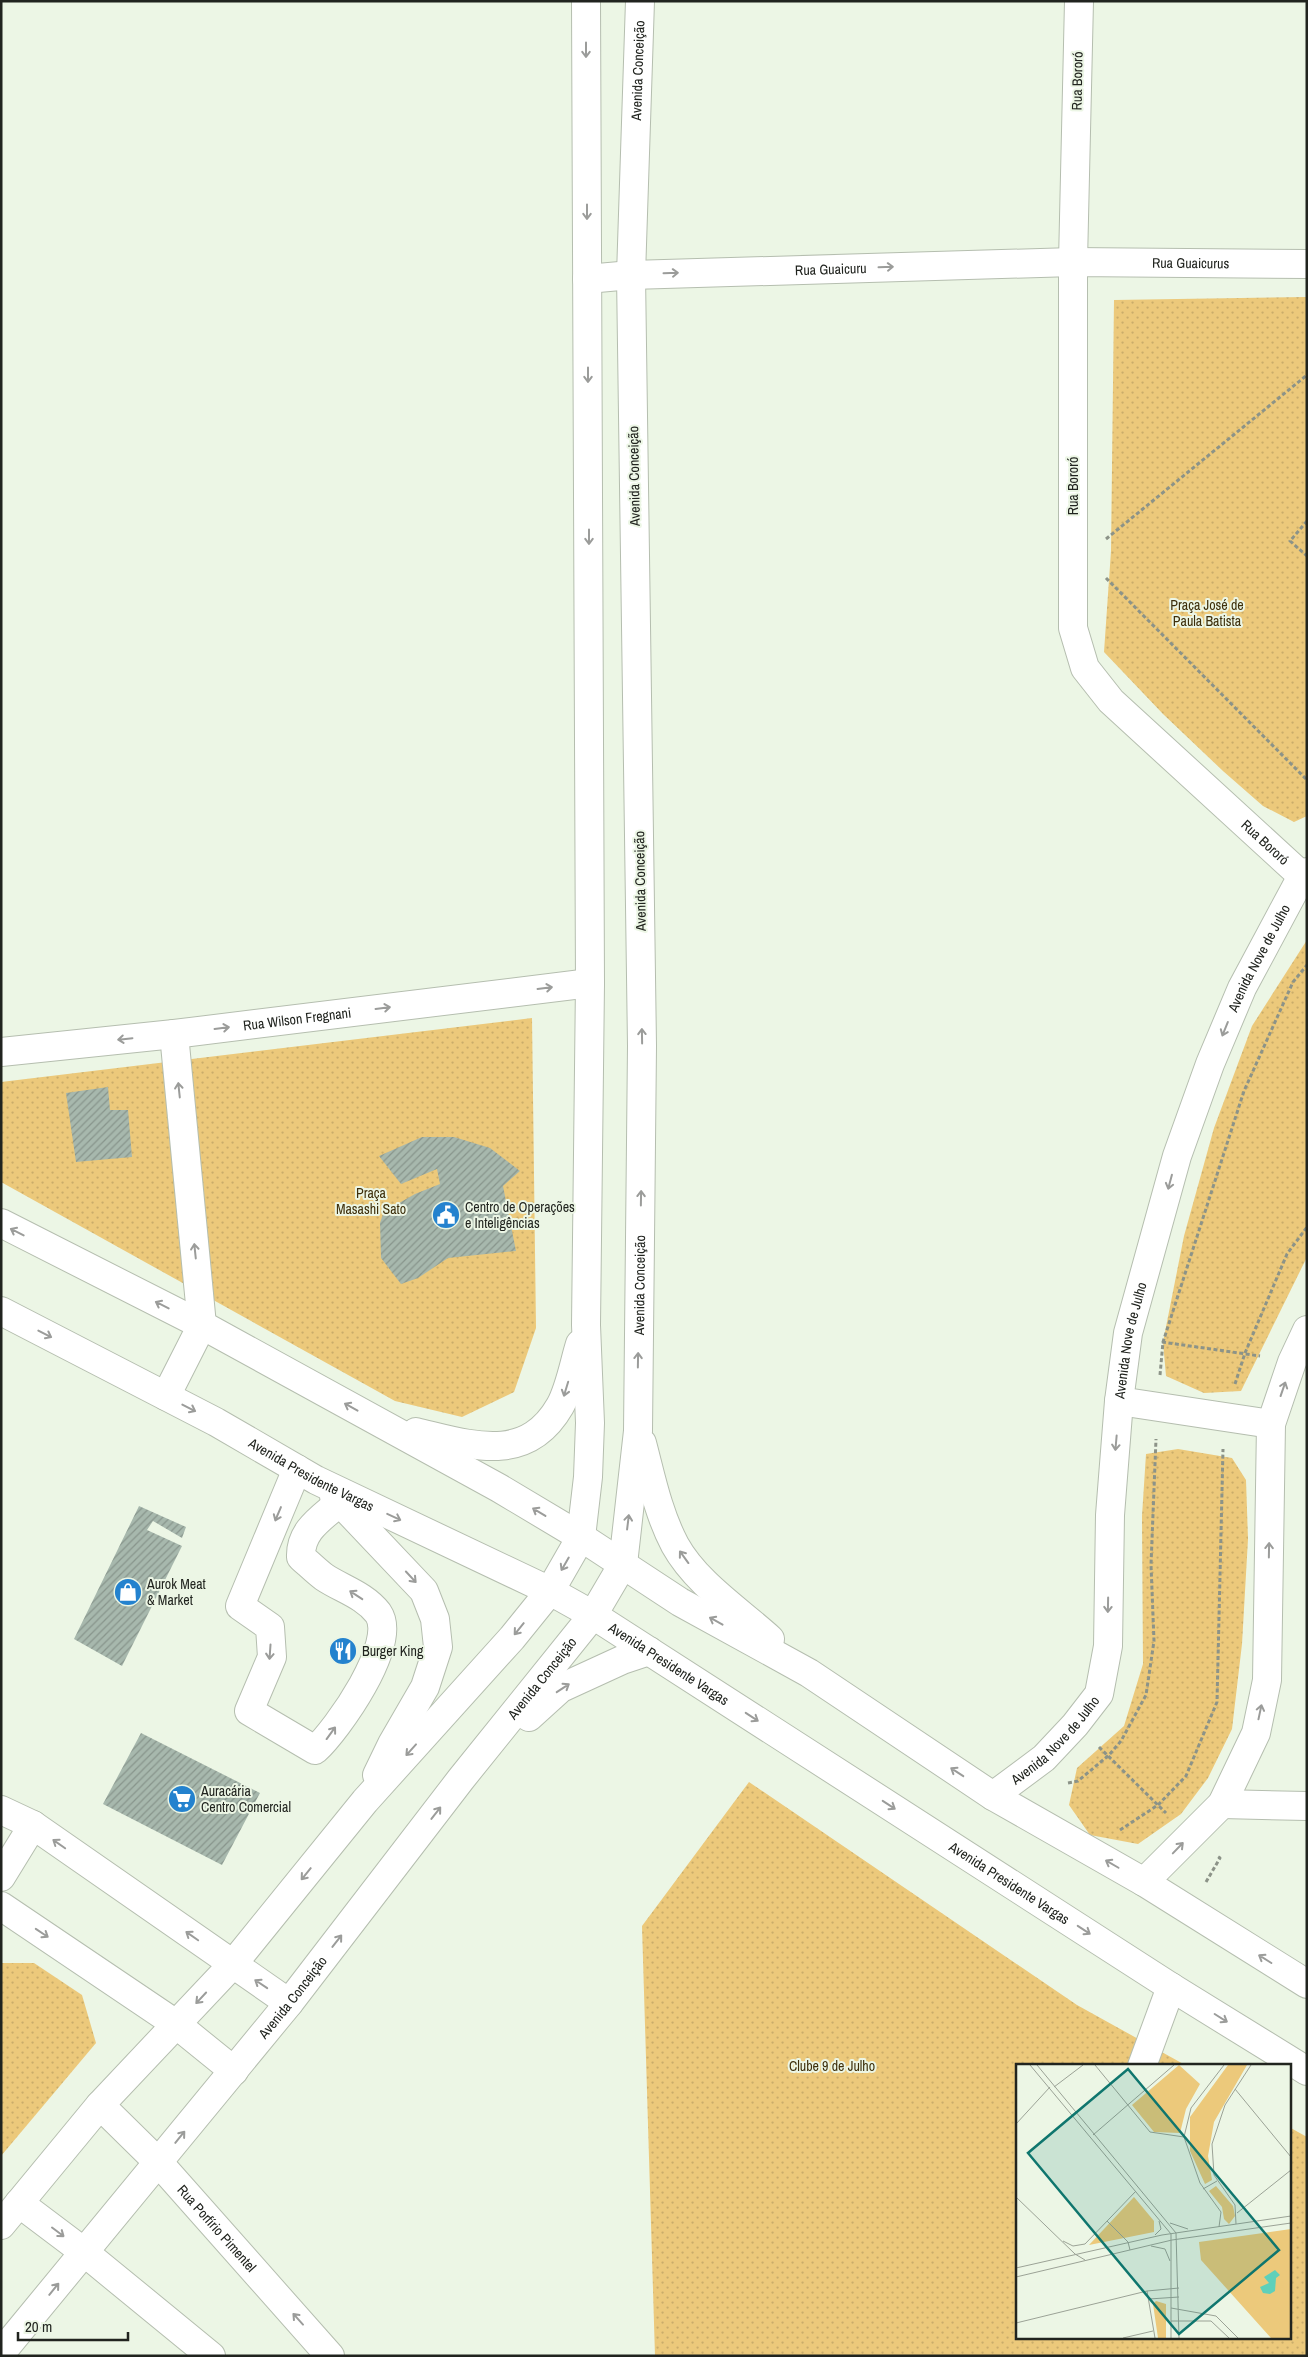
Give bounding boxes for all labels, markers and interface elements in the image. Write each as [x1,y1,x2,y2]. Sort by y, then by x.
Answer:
street label: Avenida Conceição [627,20,648,122]
one-way arrow [581,42,591,58]
street label: Rua Bororó [1067,51,1087,111]
one-way arrow [582,204,592,220]
street label: Rua Guaicurus [1152,254,1230,272]
street label: Rua Guaicuru [795,259,867,279]
one-way arrow [878,263,894,272]
one-way arrow [663,269,679,278]
one-way arrow [583,366,593,383]
street label: Avenida Conceição [624,426,644,527]
street label: Rua Bororó [1064,457,1082,515]
one-way arrow [584,529,594,545]
park label: Praça José de Paula Batista [1170,596,1244,630]
street label: Rua Bororó [1237,816,1293,869]
street label: Avenida Conceição [630,831,650,932]
street label: Avenida Nove de Julho [1224,901,1294,1016]
one-way arrow [536,983,552,993]
street label: Rua Wilson Fregnani [242,1003,352,1034]
one-way arrow [375,1003,391,1013]
one-way arrow [1219,1021,1229,1036]
one-way arrow [214,1023,230,1033]
one-way arrow [637,1028,647,1044]
one-way arrow [118,1034,134,1044]
one-way arrow [174,1082,184,1098]
one-way arrow [1164,1173,1174,1189]
park label: Praça Masashi Sato [336,1184,406,1218]
one-way arrow [636,1190,645,1206]
place label: Centro de Operações e Inteligências [465,1198,575,1232]
public building icon: Centro de Operações e Inteligências [431,1200,461,1230]
one-way arrow [10,1226,25,1236]
street label: Avenida Conceição [630,1235,649,1336]
one-way arrow [190,1244,200,1260]
street label: Avenida Nove de Julho [1110,1280,1151,1401]
one-way arrow [155,1300,170,1309]
one-way arrow [37,1329,52,1339]
one-way arrow [634,1353,643,1369]
one-way arrow [561,1380,570,1396]
one-way arrow [1279,1382,1288,1398]
one-way arrow [344,1402,359,1412]
one-way arrow [181,1404,196,1413]
street label: Avenida Presidente Vargas [245,1433,377,1515]
one-way arrow [1111,1435,1120,1451]
one-way arrow [273,1506,283,1521]
one-way arrow [533,1506,547,1516]
one-way arrow [386,1513,401,1523]
one-way arrow [623,1515,633,1531]
one-way arrow [1264,1542,1274,1558]
one-way arrow [679,1550,689,1564]
one-way arrow [560,1556,570,1571]
one-way arrow [405,1571,417,1584]
place label: Aurok Meat & Market [146,1575,206,1609]
shop icon: Aurok Meat & Market [113,1577,143,1607]
one-way arrow [349,1590,363,1600]
one-way arrow [1103,1597,1113,1613]
one-way arrow [709,1616,724,1626]
street label: Avenida Presidente Vargas [604,1618,733,1709]
one-way arrow [514,1622,525,1635]
street label: Avenida Conceição [503,1634,580,1724]
restaurant icon: Burger King [328,1636,358,1666]
place label: Burger King [362,1642,424,1660]
one-way arrow [266,1644,275,1660]
one-way arrow [555,1683,569,1693]
street label: Avenida Nove de Julho [1007,1692,1103,1789]
one-way arrow [1256,1704,1265,1720]
one-way arrow [745,1712,759,1722]
one-way arrow [326,1726,336,1740]
one-way arrow [405,1744,417,1757]
one-way arrow [951,1767,965,1777]
place label: Auracária Centro Comercial [200,1782,291,1816]
supermarket icon: Auracária Centro Comercial [167,1784,197,1814]
one-way arrow [881,1800,895,1810]
one-way arrow [430,1806,441,1819]
street label: Avenida Presidente Vargas [945,1837,1073,1928]
one-way arrow [52,1839,66,1849]
one-way arrow [1172,1841,1184,1854]
one-way arrow [1105,1859,1120,1869]
one-way arrow [301,1867,312,1880]
one-way arrow [1077,1926,1091,1936]
one-way arrow [34,1928,48,1938]
one-way arrow [186,1931,200,1941]
one-way arrow [331,1935,342,1948]
street label: Avenida Conceição [254,1952,331,2043]
one-way arrow [1259,1953,1273,1963]
one-way arrow [254,1978,268,1989]
one-way arrow [195,1992,207,2004]
one-way arrow [1214,2013,1228,2023]
park label: Clube 9 de Julho [789,2057,875,2075]
inset map [1016,2064,1290,2340]
one-way arrow [175,2130,186,2143]
street label: Rua Porfírio Pimentel [173,2181,260,2276]
one-way arrow [51,2227,64,2238]
one-way arrow [49,2282,60,2295]
scale bar [18,2310,128,2342]
one-way arrow [292,2313,303,2326]
text: 20 m [25,2316,52,2337]

